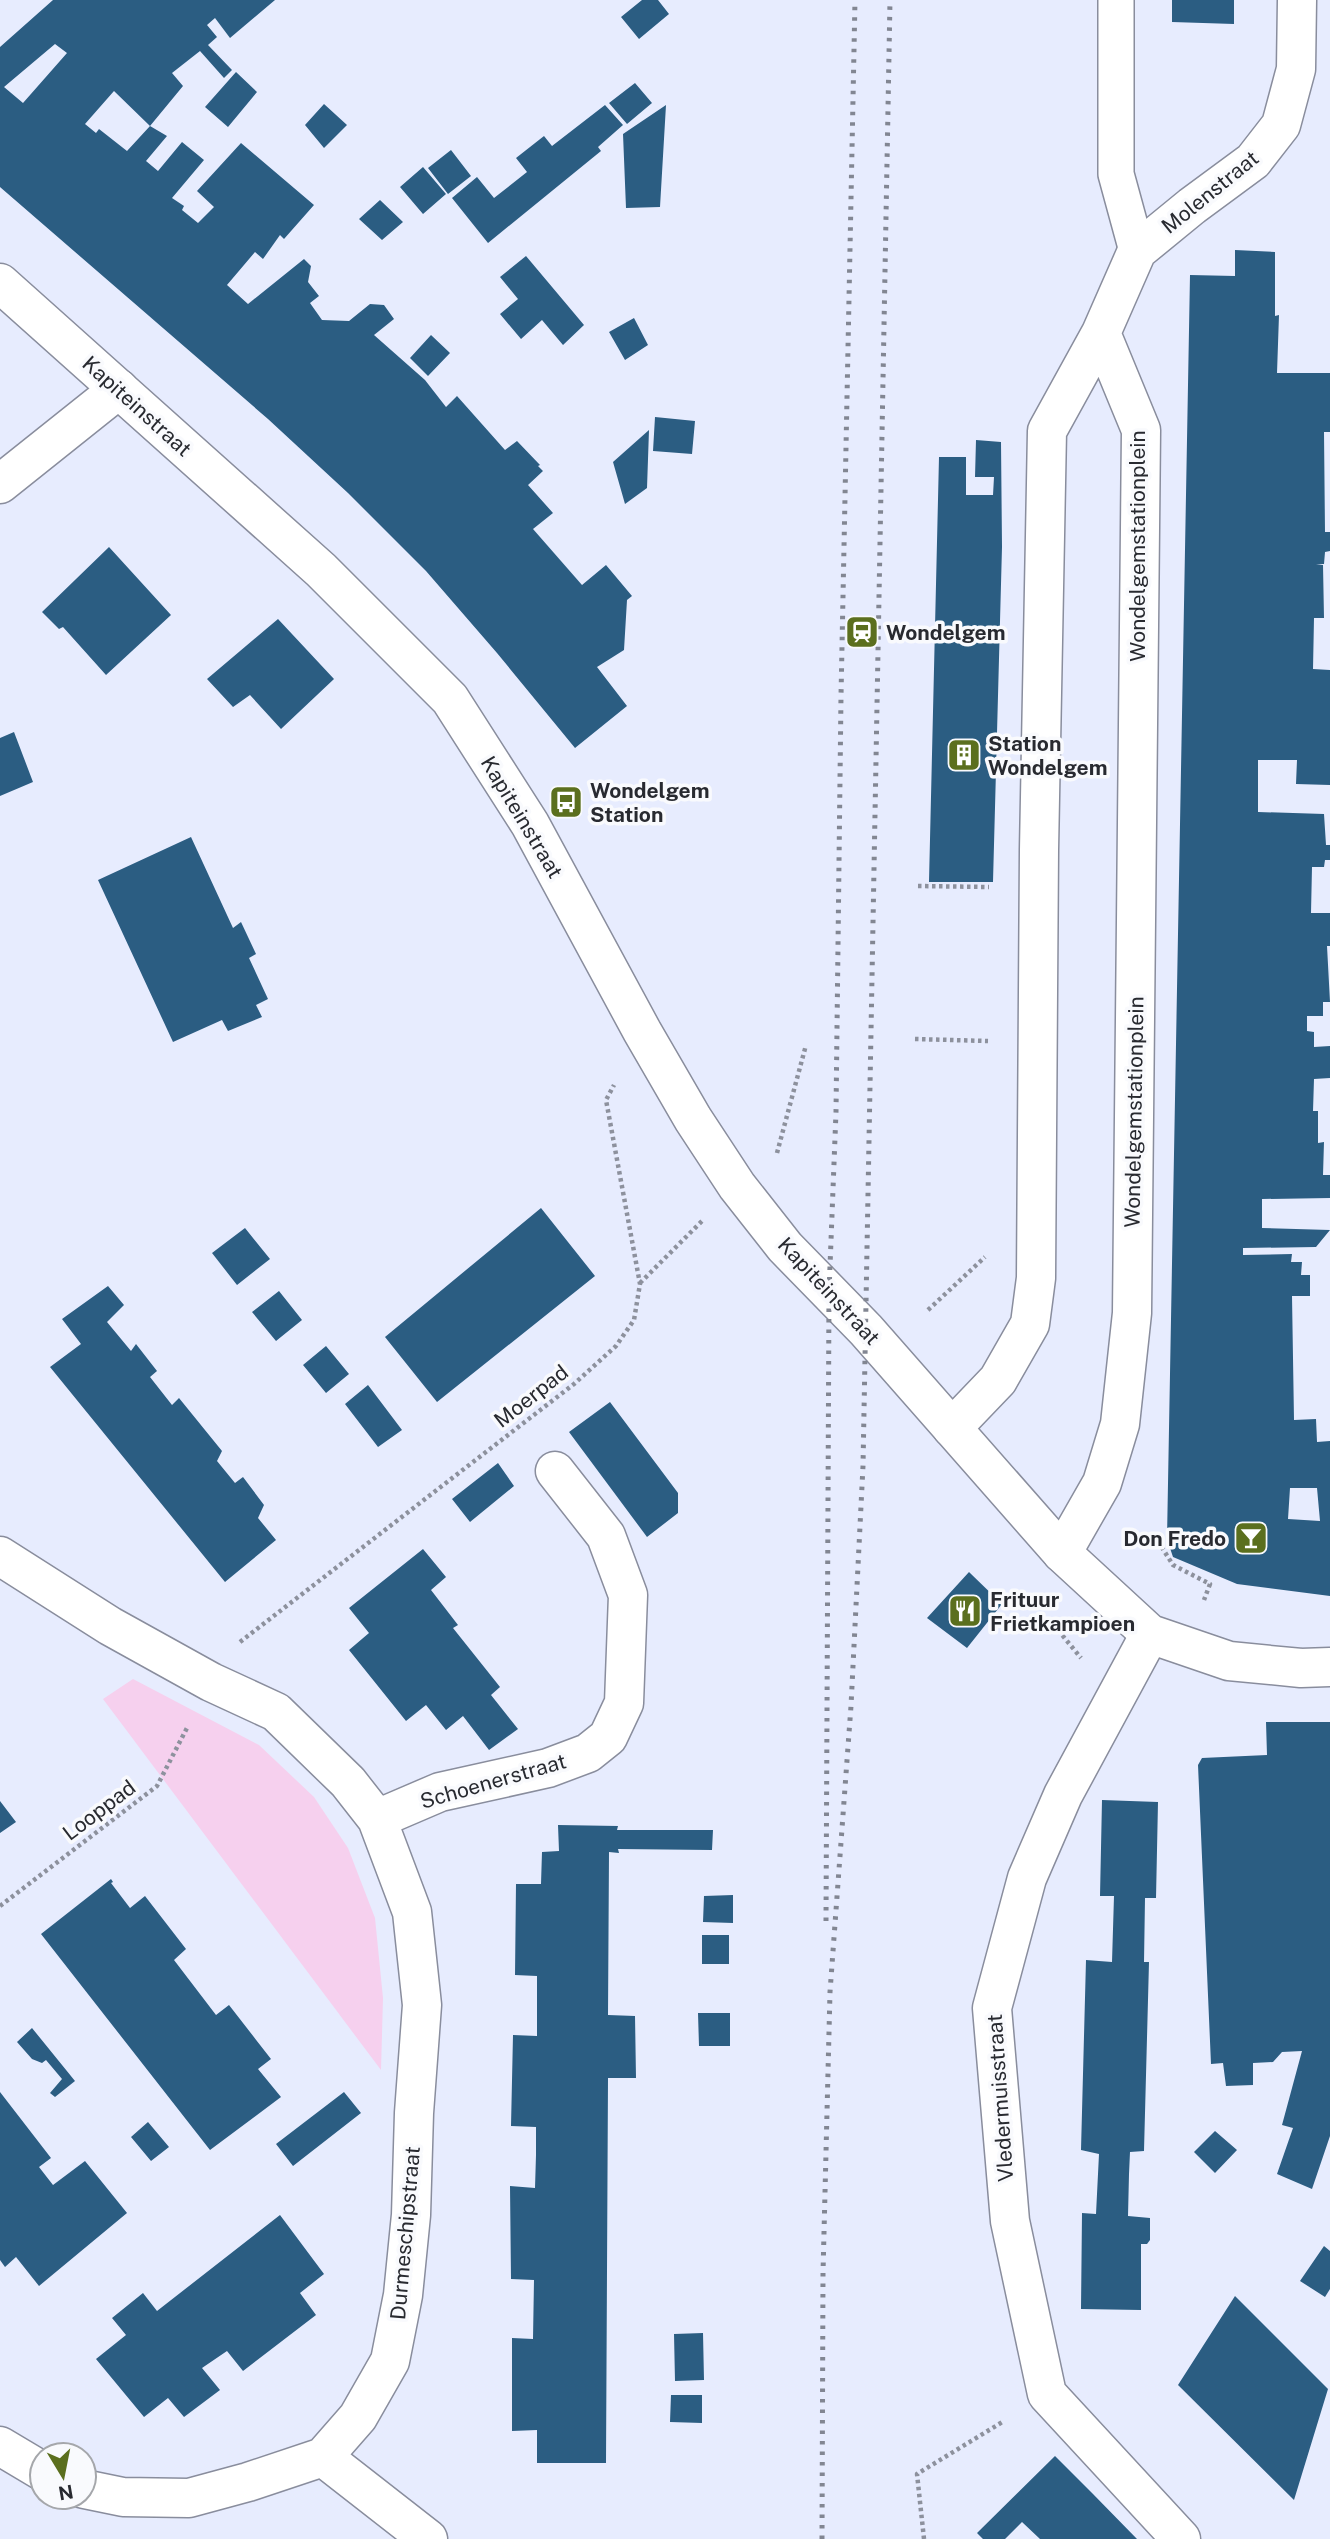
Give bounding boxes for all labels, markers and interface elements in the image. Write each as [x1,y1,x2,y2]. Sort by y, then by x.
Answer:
street label: Molenstraat [1157,145,1263,239]
street label: Kapiteinstraat [77,351,197,461]
street label: Wondelgemstationplein [1125,430,1150,662]
station icon: Wondelgem [843,613,881,651]
place label: Wondelgem [886,620,1006,645]
place label: Station Wondelgem [988,731,1108,780]
building icon: Station Wondelgem [945,736,983,774]
street label: Kapiteinstraat [476,751,568,883]
place label: Wondelgem Station [590,778,710,827]
bus stop icon: Wondelgem Station [547,783,585,821]
street label: Wondelgemstationplein [1119,996,1149,1228]
street label: Kapiteinstraat [773,1232,885,1350]
street label: Moerpad [489,1359,573,1433]
bar icon: Don Fredo [1232,1519,1270,1557]
place label: Don Fredo [1123,1526,1226,1551]
place label: Frituur Frietkampioen [990,1587,1135,1636]
restaurant icon: Frituur Frietkampioen [946,1592,984,1630]
street label: Schoenerstraat [417,1748,569,1814]
street label: Looppad [58,1775,140,1845]
street label: Vledermuisstraat [982,2013,1018,2183]
street label: Durmeschipstraat [385,2145,425,2321]
north arrow [28,2441,98,2511]
text: N [57,2481,75,2505]

